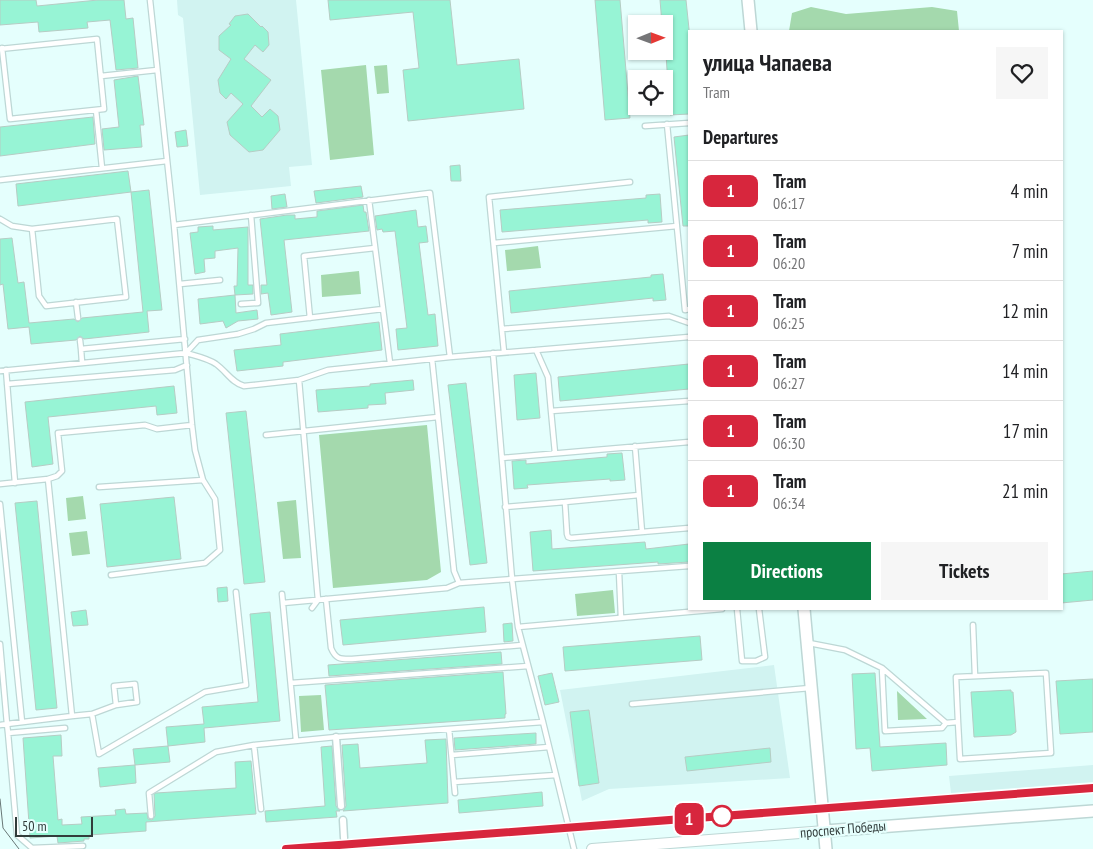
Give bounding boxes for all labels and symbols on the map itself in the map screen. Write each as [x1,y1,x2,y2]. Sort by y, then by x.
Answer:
north arrow [628,15,672,60]
line badge: 1 [673,803,705,835]
unlabelled marker [711,805,733,827]
scale bar [15,814,92,837]
street label: проспект Победы [799,816,887,842]

